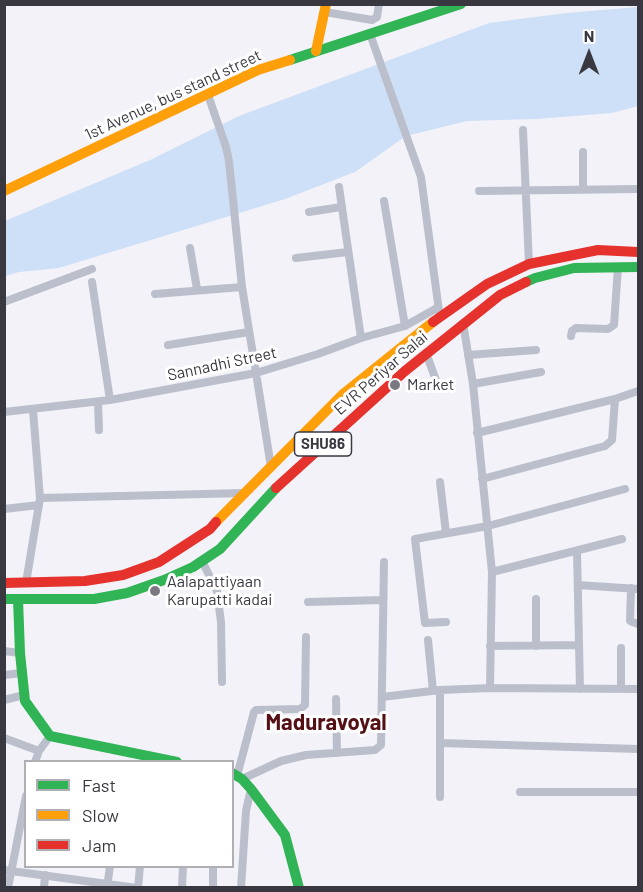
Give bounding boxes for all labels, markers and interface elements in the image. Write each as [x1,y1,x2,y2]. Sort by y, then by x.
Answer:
north arrow [559,24,619,84]
text: N [584,26,594,45]
street label: 1st Avenue, bus stand street [82,46,264,144]
street label: EVR Periyar Salai [330,327,432,419]
street label: Sannadhi Street [166,343,278,385]
place label: Market [407,375,454,395]
marker: Market [388,378,402,392]
road number: SHU86 [294,432,352,456]
place label: Aalapattiyaan Karupatti kadai [167,572,272,610]
marker: Aalapattiyaan Karupatti kadai [148,584,162,598]
district label: Maduravoyal [265,710,387,736]
legend [24,760,234,868]
text: Fast [82,774,116,796]
text: Slow [82,804,119,826]
text: Jam [82,834,116,856]

